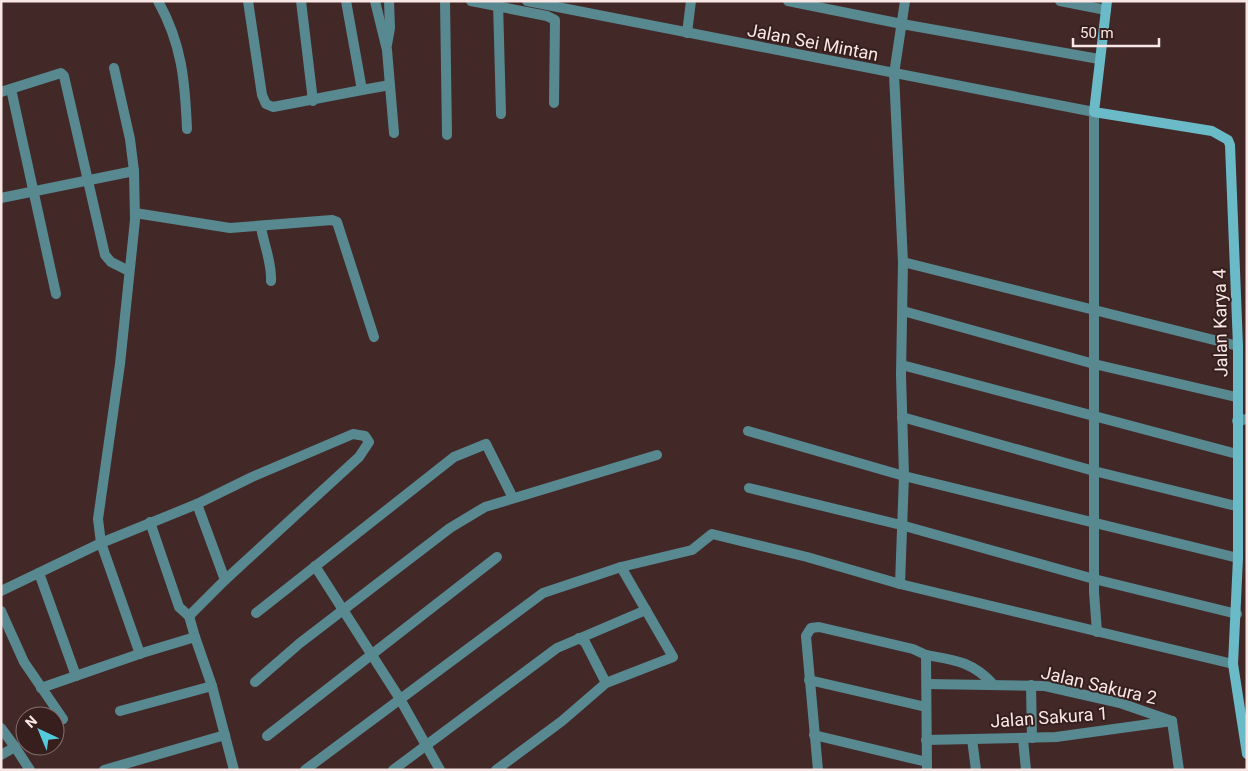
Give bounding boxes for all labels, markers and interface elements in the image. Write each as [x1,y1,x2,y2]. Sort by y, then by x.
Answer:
scale bar [1073,15,1159,47]
street label: Jalan Sei Mintan [746,19,880,65]
text: 50 m [1080,24,1114,42]
street label: Jalan Karya 4 [1209,269,1231,377]
street label: Jalan Sakura 2 [1039,662,1159,708]
street label: Jalan Sakura 1 [989,702,1109,732]
north arrow [15,706,65,756]
text: N [22,712,40,731]

